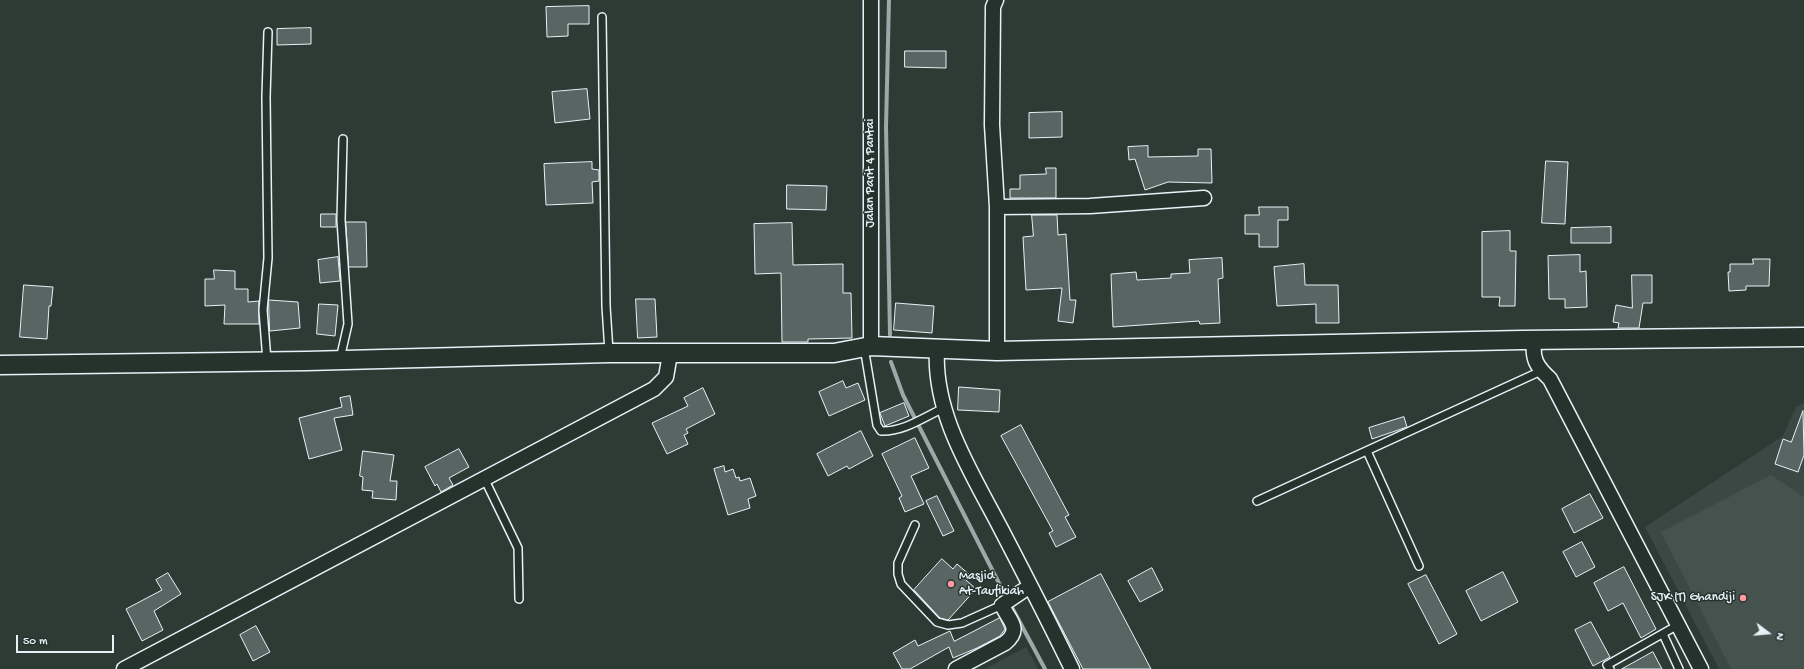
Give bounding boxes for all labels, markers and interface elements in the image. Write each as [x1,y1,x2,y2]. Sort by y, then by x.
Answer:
street label: Jalan Parit 4 Pantai [863,119,879,227]
place label: Masjid At-Taufikiah [959,569,1024,600]
marker: Masjid At-Taufikiah [946,579,956,589]
place label: SJK (T) Ghandiji [1651,590,1735,606]
marker: SJK (T) Ghandiji [1738,593,1748,603]
north arrow [1748,613,1788,653]
scale bar [18,627,116,653]
text: N [1773,631,1786,641]
text: 50 m [23,635,48,649]

